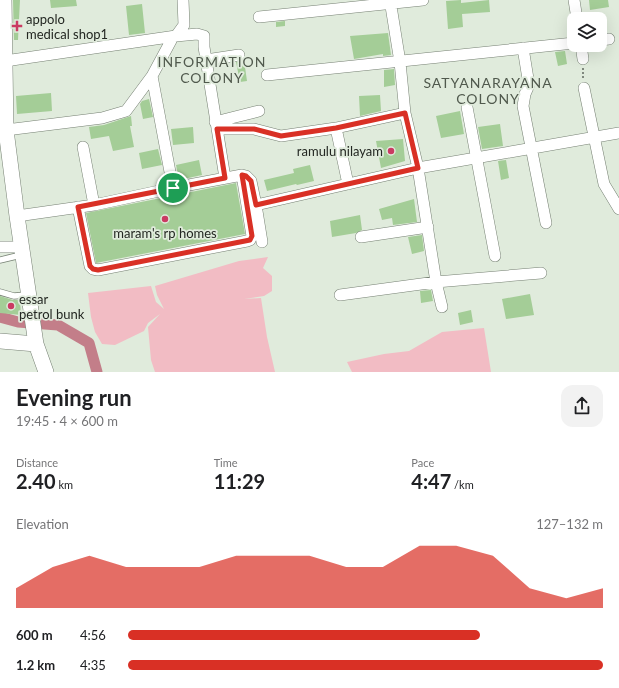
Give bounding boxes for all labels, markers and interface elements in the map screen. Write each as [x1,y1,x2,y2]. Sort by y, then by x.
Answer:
place label: appolo medical shop1 [26,11,108,42]
map controls [567,12,607,52]
button: layers [567,12,607,52]
marker: appolo medical shop1 [11,20,23,32]
district label: INFORMATION COLONY [158,53,267,86]
district label: SATYANARAYANA COLONY [423,74,553,107]
place label: ramulu nilayam [297,143,383,159]
marker: ramulu nilayam [386,146,396,156]
pin [156,171,190,205]
icon: arrive [162,177,184,199]
marker: maram's rp homes [160,214,170,224]
place label: maram's rp homes [113,225,217,241]
place label: essar petrol bunk [19,291,85,322]
marker: essar petrol bunk [6,301,16,311]
text: Evening run [16,384,132,411]
button: share [561,385,603,427]
text: 19:45 · 4 × 600 m [16,413,118,429]
text: Distance [16,456,58,469]
text: Time [214,456,238,469]
text: Pace [411,456,434,469]
text: 2.40 [16,469,56,493]
text: 11:29 [214,469,265,493]
text: 4:47 [411,469,451,493]
text: km [56,478,73,491]
text: /km [451,478,474,491]
text: Elevation [16,516,69,532]
text: 127–132 m [536,516,603,532]
text: 600 m [16,627,53,643]
text: 4:56 [80,627,106,643]
text: 1.2 km [16,657,55,673]
text: 4:35 [80,657,106,673]

